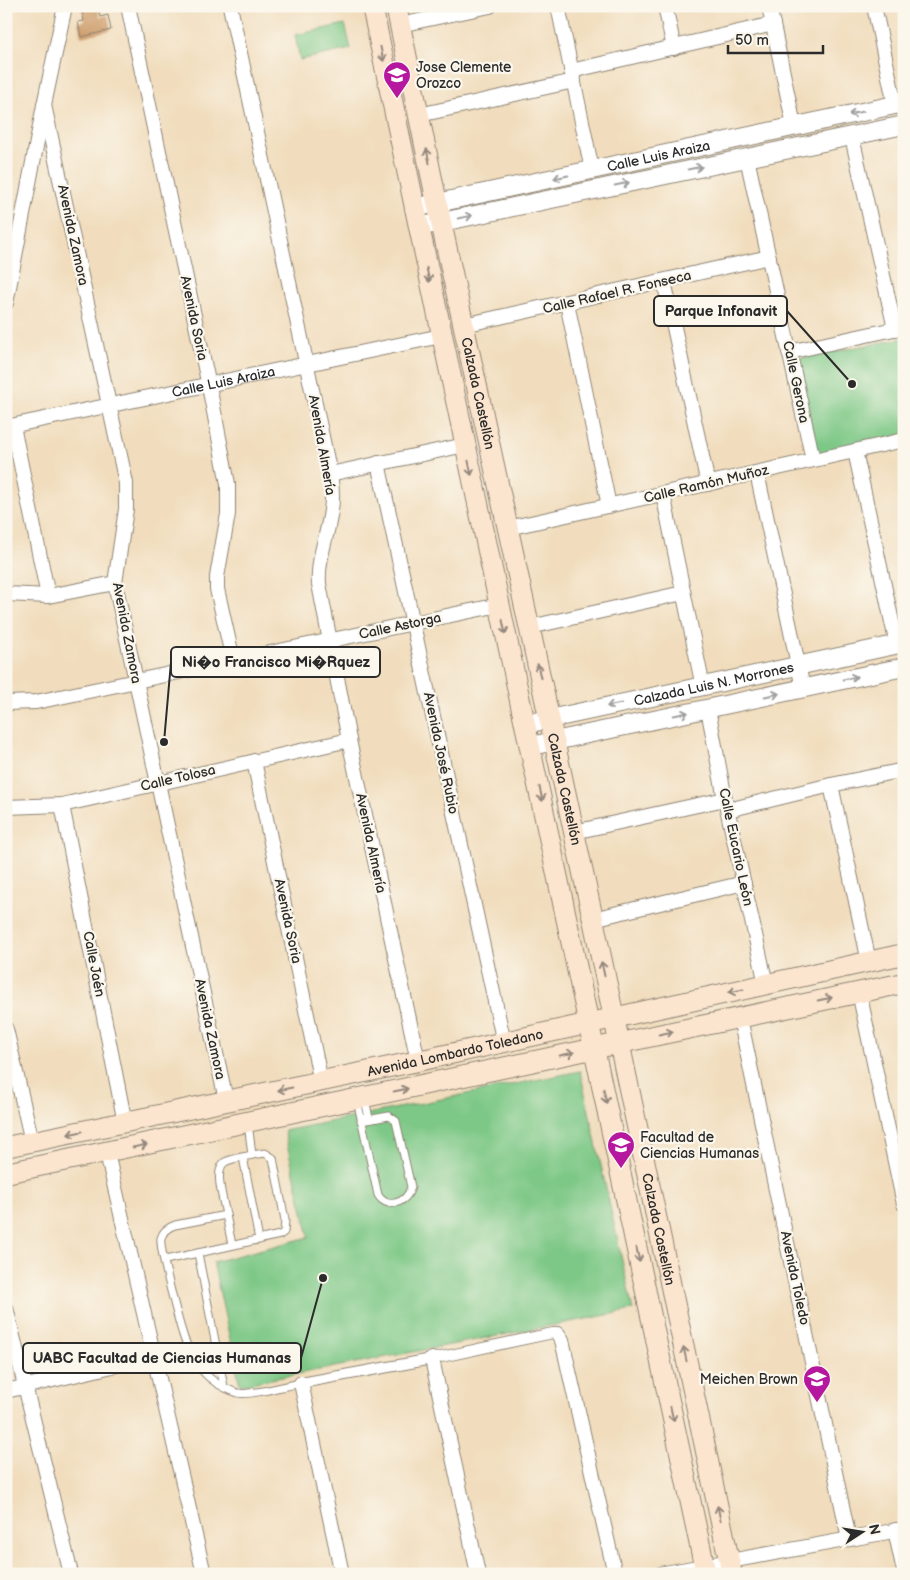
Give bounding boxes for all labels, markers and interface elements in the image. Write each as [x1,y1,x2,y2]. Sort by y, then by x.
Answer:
scale bar [728,22,822,54]
text: 50 m [735,31,769,50]
one-way arrow [378,46,387,62]
place label: Jose Clemente Orozco [416,59,511,92]
school or university icon: Jose Clemente Orozco [382,60,412,99]
one-way arrow [849,109,865,118]
street label: Calle Luis Araiza [605,136,712,175]
one-way arrow [422,148,432,164]
one-way arrow [687,163,703,173]
one-way arrow [554,173,570,182]
one-way arrow [614,178,630,188]
street label: Avenida Zamora [54,183,92,287]
one-way arrow [457,212,473,221]
one-way arrow [424,267,433,283]
street label: Calle Rafael R. Fonseca [541,267,693,317]
street label: Avenida Soria [177,274,211,362]
callout: Parque Infonavit [654,296,787,326]
text: Parque Infonavit [665,302,777,321]
street label: Calzada Castellón [458,336,499,451]
street label: Calle Gerona [779,339,813,425]
street label: Calle Luis Araiza [170,362,277,401]
street label: Avenida Almería [305,393,339,497]
one-way arrow [466,460,475,476]
street label: Calle Ramón Muñoz [642,461,770,507]
street label: Avenida Zamora [109,581,145,685]
street label: Calle Astorga [357,609,443,643]
one-way arrow [500,618,509,634]
callout: Ni�o Francisco Mi�Rquez [171,647,380,677]
text: Ni�o Francisco Mi�Rquez [182,653,371,672]
street label: Calzada Luis N. Morrones [632,658,795,709]
one-way arrow [534,663,543,679]
one-way arrow [842,673,858,682]
one-way arrow [764,689,780,699]
street label: Avenida José Rubio [420,690,462,816]
one-way arrow [606,701,622,711]
one-way arrow [673,709,689,718]
street label: Calzada Castellón [544,731,585,847]
street label: Calle Tolosa [139,761,217,795]
one-way arrow [537,786,546,802]
street label: Calle Eucario León [715,787,757,908]
street label: Avenida Almería [352,791,390,895]
street label: Avenida Soria [271,877,305,965]
street label: Calle Jaén [79,930,109,998]
one-way arrow [598,962,608,978]
street label: Avenida Zamora [191,977,229,1081]
one-way arrow [729,986,745,996]
one-way arrow [817,994,833,1004]
street label: Avenida Lombardo Toledano [366,1025,545,1080]
one-way arrow [658,1028,674,1037]
one-way arrow [558,1049,574,1059]
one-way arrow [278,1085,294,1094]
one-way arrow [393,1085,409,1094]
one-way arrow [600,1088,610,1104]
one-way arrow [68,1129,84,1139]
place label: Facultad de Ciencias Humanas [640,1129,759,1162]
school or university icon: Facultad de Ciencias Humanas [606,1130,636,1169]
one-way arrow [131,1141,147,1150]
street label: Calzada Castellón [639,1171,679,1287]
street label: Avenida Toledo [777,1229,813,1327]
one-way arrow [634,1247,644,1263]
callout: UABC Facultad de Ciencias Humanas [23,1343,301,1373]
one-way arrow [680,1347,689,1363]
text: UABC Facultad de Ciencias Humanas [33,1349,291,1368]
school or university icon: Meichen Brown [802,1364,832,1403]
place label: Meichen Brown [700,1371,798,1388]
one-way arrow [668,1405,678,1421]
one-way arrow [714,1506,723,1522]
north arrow [838,1508,888,1558]
text: N [865,1522,884,1536]

